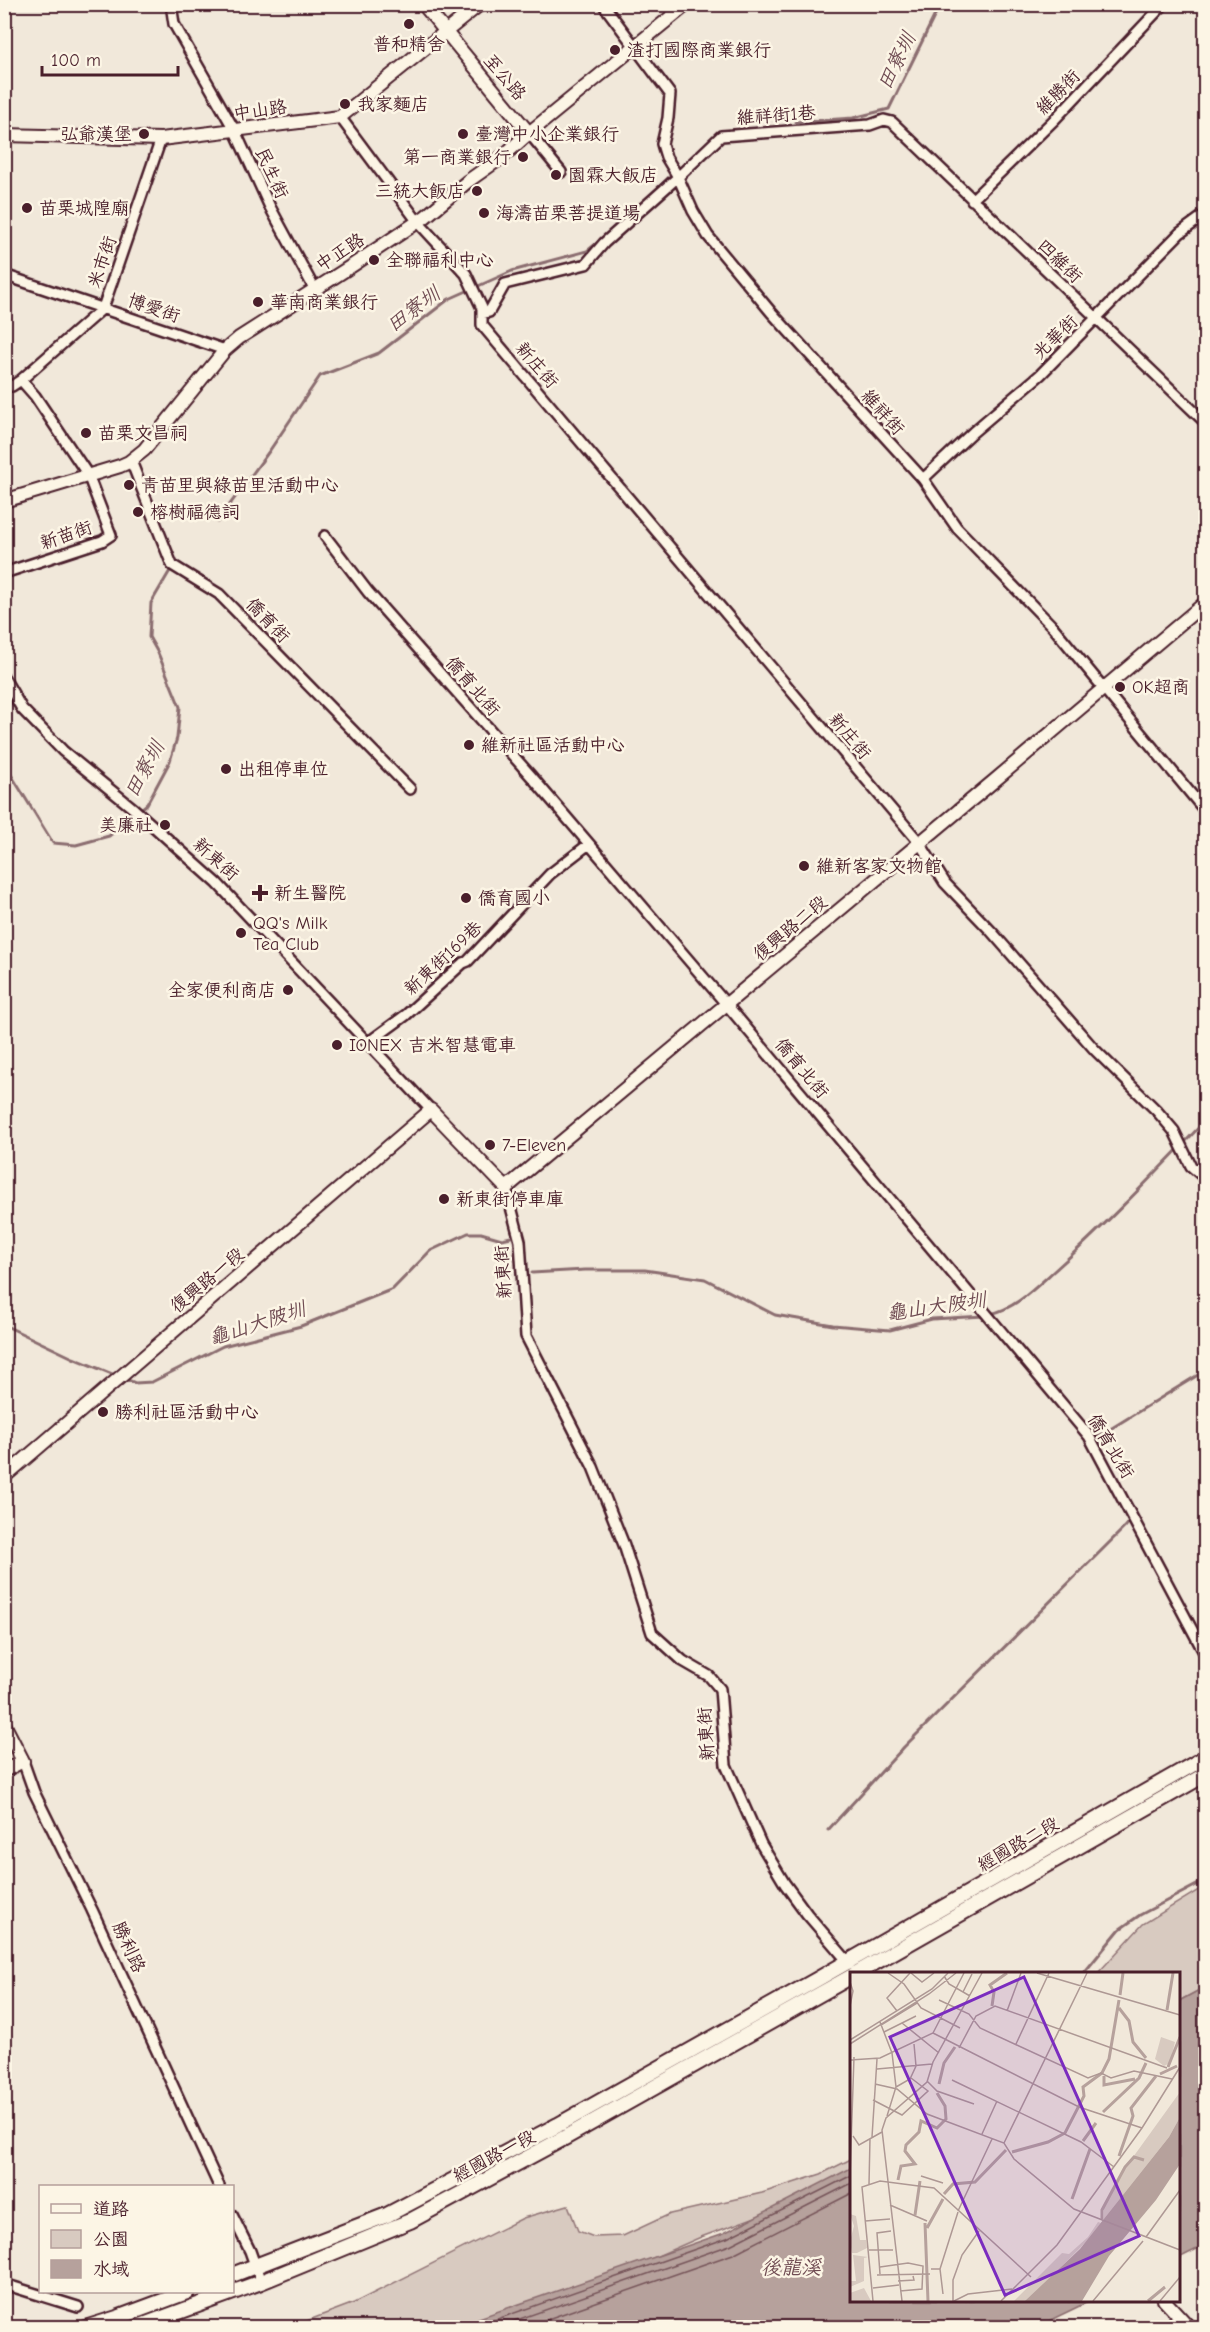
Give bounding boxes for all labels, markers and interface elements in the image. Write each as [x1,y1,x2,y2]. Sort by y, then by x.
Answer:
marker: 普和精舍 [402,17,416,31]
water label: 田寮圳 [873,27,921,93]
place label: 普和精舍 [373,34,445,55]
scale bar [42,39,178,77]
place label: 渣打國際商業銀行 [627,40,771,61]
marker: 渣打國際商業銀行 [608,43,622,57]
text: 100 m [51,50,101,71]
street label: 至公路 [479,50,530,105]
street label: 維勝街 [1032,66,1085,119]
place label: 我家麵店 [357,94,429,115]
street label: 中山路 [232,96,288,125]
marker: 我家麵店 [338,97,352,111]
street label: 維祥街1巷 [736,102,816,129]
place label: 弘爺漢堡 [60,124,132,145]
place label: 臺灣中小企業銀行 [475,124,619,145]
marker: 弘爺漢堡 [137,127,151,141]
marker: 臺灣中小企業銀行 [456,127,470,141]
street label: 民生街 [251,144,292,202]
place label: 第一商業銀行 [403,147,511,168]
marker: 第一商業銀行 [516,150,530,164]
place label: 園霖大飯店 [568,165,658,186]
marker: 園霖大飯店 [549,168,563,182]
place label: 三統大飯店 [375,181,465,202]
marker: 三統大飯店 [470,184,484,198]
place label: 苗栗城隍廟 [39,198,129,219]
marker: 苗栗城隍廟 [20,201,34,215]
place label: 海濤苗栗菩提道場 [496,203,640,224]
marker: 海濤苗栗菩提道場 [477,206,491,220]
street label: 中正路 [312,229,369,276]
street label: 米市街 [84,233,121,291]
street label: 四維街 [1033,235,1086,288]
place label: 全聯福利中心 [386,250,494,271]
marker: 全聯福利中心 [367,253,381,267]
water label: 田寮圳 [382,281,446,337]
street label: 博愛街 [125,290,183,327]
place label: 華南商業銀行 [270,292,378,313]
marker: 華南商業銀行 [251,295,265,309]
street label: 光華街 [1029,311,1082,364]
street label: 新庄街 [511,338,562,393]
street label: 維祥街 [857,385,908,439]
place label: 苗栗文昌祠 [98,423,188,444]
marker: 苗栗文昌祠 [79,426,93,440]
place label: 青苗里與綠苗里活動中心 [141,475,339,496]
marker: 青苗里與綠苗里活動中心 [122,478,136,492]
place label: 榕樹福德詞 [150,502,240,523]
marker: 榕樹福德詞 [131,505,145,519]
street label: 新苗街 [37,517,95,554]
street label: 僑育街 [241,594,294,647]
street label: 僑育北街 [441,652,504,720]
place label: OK超商 [1132,677,1190,698]
marker: OK超商 [1113,680,1127,694]
street label: 新庄街 [824,709,875,764]
place label: 維新社區活動中心 [481,735,625,756]
water label: 田寮圳 [120,736,170,801]
marker: 維新社區活動中心 [462,738,476,752]
place label: 出租停車位 [238,759,328,780]
marker: 出租停車位 [219,762,233,776]
place label: 美廉社 [99,815,153,836]
marker: 美廉社 [158,818,172,832]
street label: 新東街 [189,834,243,885]
place label: 維新客家文物館 [816,856,942,877]
marker: 維新客家文物館 [797,859,811,873]
place label: 新生醫院 [274,883,346,904]
marker: 新生醫院 [251,884,269,902]
place label: 僑育國小 [478,888,550,909]
marker: 僑育國小 [459,891,473,905]
street label: 復興路二段 [749,891,832,965]
place label: QQ's Milk Tea Club [253,913,328,955]
street label: 新東街169巷 [400,917,487,1000]
marker: QQ's Milk Tea Club [234,926,248,940]
place label: 全家便利商店 [168,980,276,1001]
marker: 全家便利商店 [281,983,295,997]
street label: 僑育北街 [770,1034,833,1103]
place label: IONEX 吉米智慧電車 [349,1035,516,1056]
marker: IONEX 吉米智慧電車 [330,1038,344,1052]
place label: 7-Eleven [502,1135,566,1156]
marker: 7-Eleven [483,1138,497,1152]
place label: 新東街停車庫 [456,1189,564,1210]
marker: 新東街停車庫 [437,1192,451,1206]
street label: 復興路一段 [166,1243,249,1317]
street label: 新東街 [491,1244,516,1300]
water label: 龜山大陂圳 [885,1288,989,1325]
water label: 龜山大陂圳 [206,1296,310,1350]
place label: 勝利社區活動中心 [115,1402,259,1423]
marker: 勝利社區活動中心 [96,1405,110,1419]
street label: 僑育北街 [1083,1410,1138,1483]
street label: 新東街 [694,1706,719,1762]
street label: 經國路二段 [974,1813,1062,1876]
street label: 勝利路 [108,1918,149,1976]
inset map [850,1972,1180,2302]
street label: 經國路一段 [450,2126,539,2187]
legend [39,2185,234,2293]
text: 道路 [93,2199,129,2220]
text: 公園 [93,2229,129,2250]
water label: 後龍溪 [761,2256,822,2279]
text: 水域 [93,2259,129,2280]

